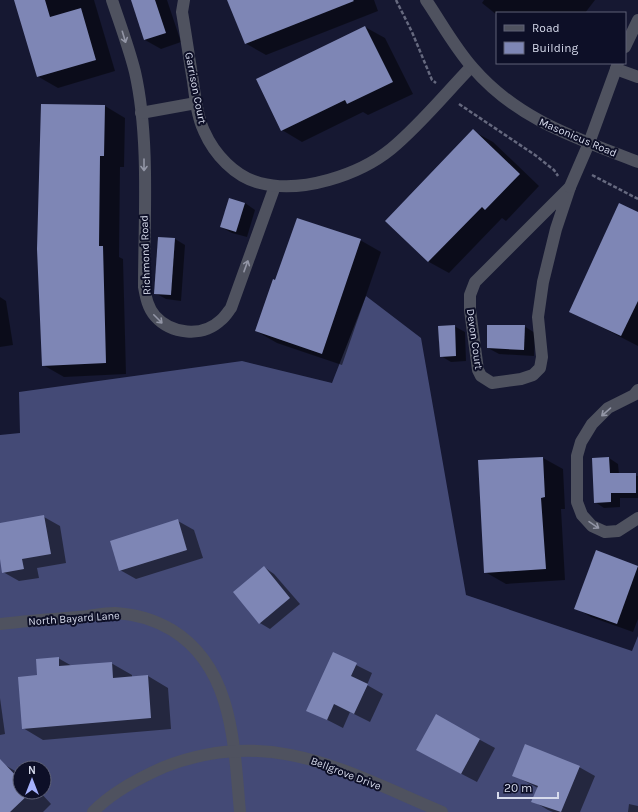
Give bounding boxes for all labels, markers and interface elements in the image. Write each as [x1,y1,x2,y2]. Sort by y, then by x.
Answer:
legend [496,12,626,64]
text: Road [532,21,560,35]
one-way arrow [121,31,128,44]
text: Building [532,41,579,55]
street label: Garrison Court [182,51,209,125]
street label: Masonicus Road [537,115,619,160]
one-way arrow [140,158,148,171]
street label: Richmond Road [138,215,153,295]
one-way arrow [243,260,251,272]
street label: Devon Court [464,308,485,370]
one-way arrow [153,314,163,324]
one-way arrow [600,407,611,416]
one-way arrow [588,521,599,529]
street label: North Bayard Lane [28,609,121,628]
street label: Bellgrove Drive [309,754,383,793]
north arrow [12,760,52,800]
text: N [28,764,36,777]
scale bar [498,774,558,800]
text: 20 m [504,781,532,795]

